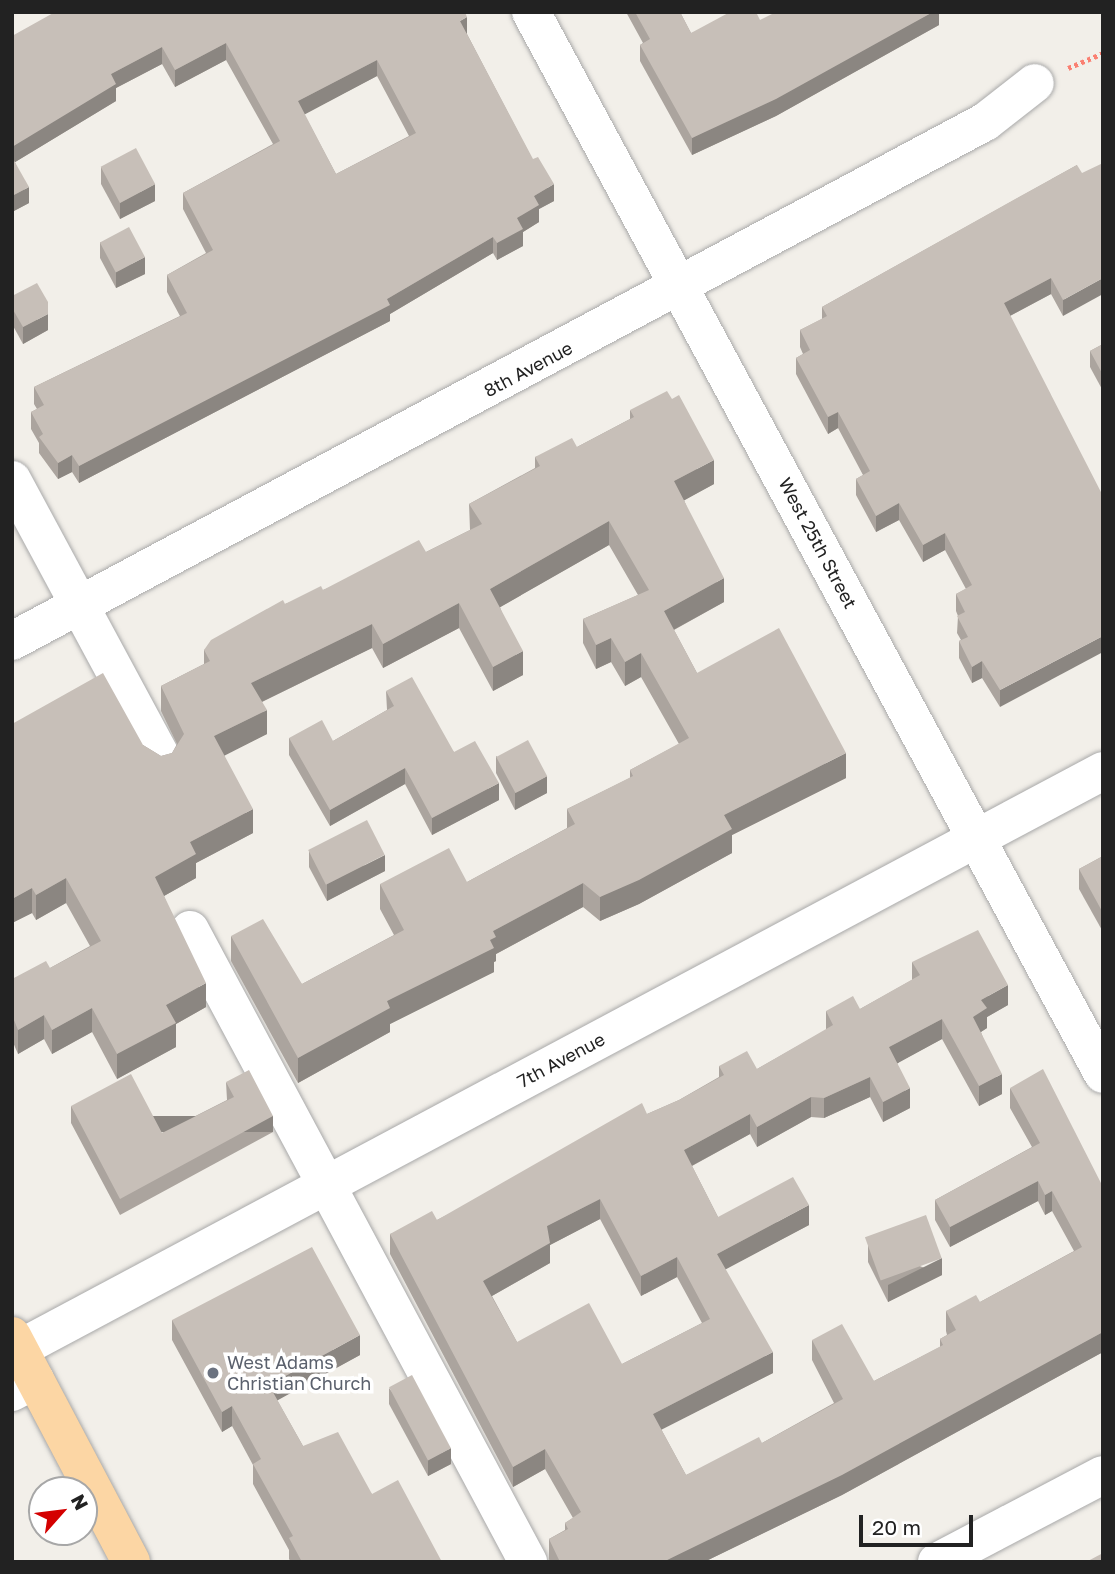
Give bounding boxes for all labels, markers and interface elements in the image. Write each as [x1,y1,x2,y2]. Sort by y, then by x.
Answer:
street label: 8th Avenue [480,337,576,401]
street label: West 25th Street [774,474,862,612]
street label: 7th Avenue [514,1028,608,1092]
place label: West Adams Christian Church [227,1352,371,1394]
marker: West Adams Christian Church [205,1365,221,1381]
north arrow [28,1476,98,1546]
text: N [67,1490,94,1514]
scale bar [863,1500,977,1544]
text: 20 m [872,1514,921,1540]

